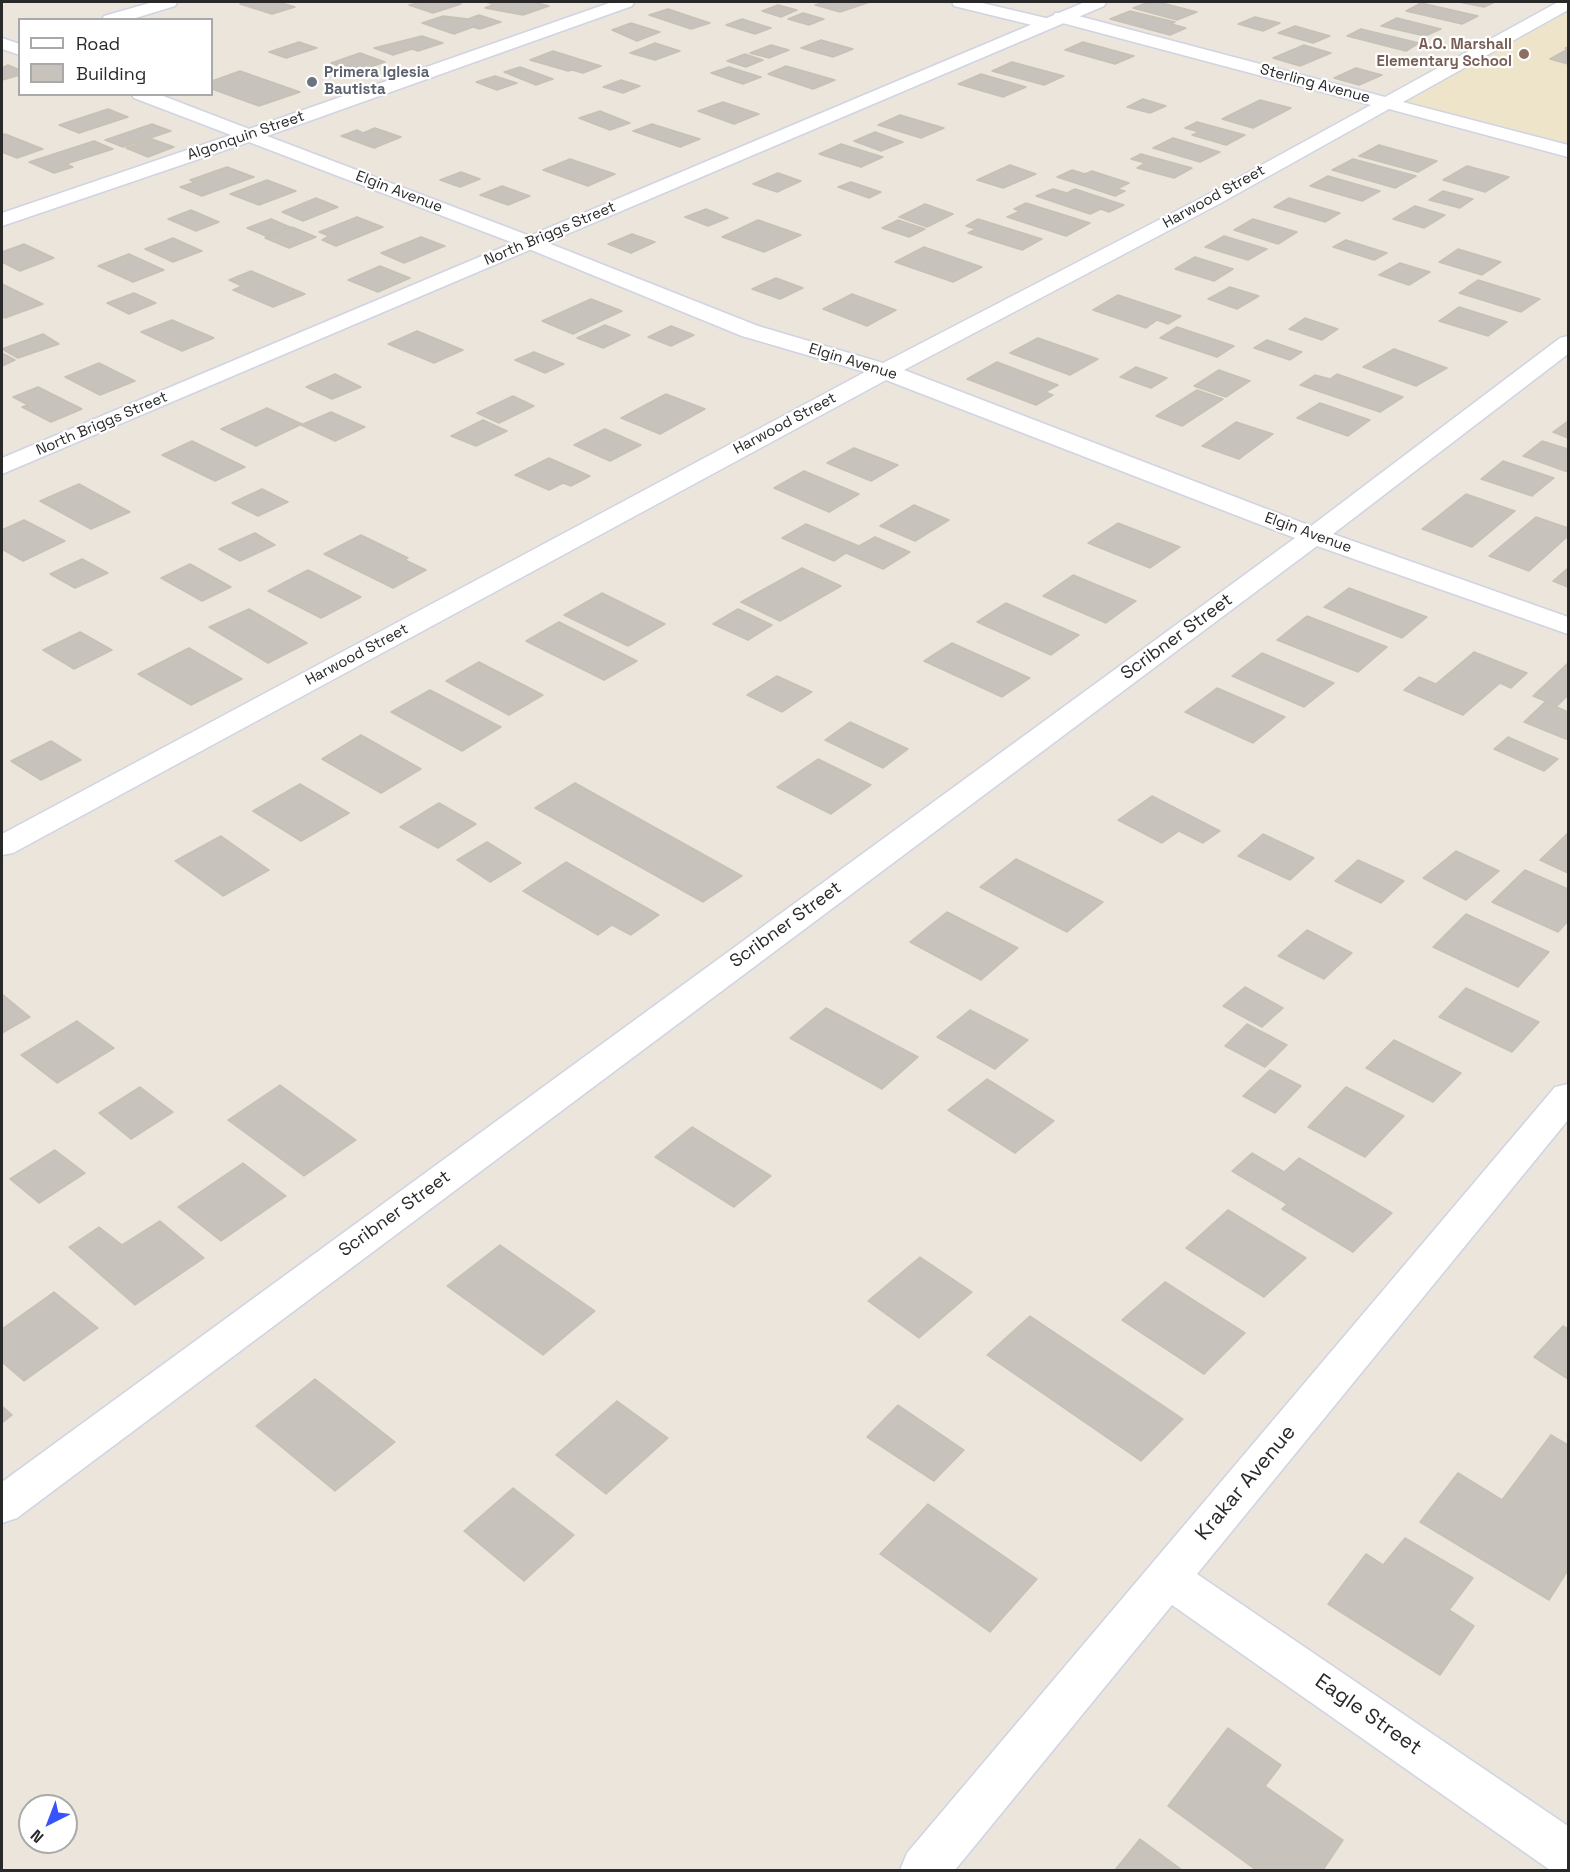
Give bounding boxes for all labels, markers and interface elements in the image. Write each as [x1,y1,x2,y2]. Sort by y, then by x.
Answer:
legend [18,18,213,96]
text: Road [76,32,120,55]
place label: A.O. Marshall Elementary School [1377,36,1512,71]
marker: A.O. Marshall Elementary School [1517,47,1531,61]
street label: Sterling Avenue [1258,61,1372,107]
text: Building [76,62,146,85]
place label: Primera Iglesia Bautista [324,64,429,99]
marker: Primera Iglesia Bautista [305,75,319,89]
street label: Algonquin Street [185,108,307,164]
street label: Harwood Street [1160,162,1268,232]
street label: Elgin Avenue [353,167,445,217]
street label: North Briggs Street [482,198,618,270]
street label: Elgin Avenue [807,340,899,384]
street label: North Briggs Street [34,388,170,460]
street label: Harwood Street [730,389,840,459]
street label: Elgin Avenue [1262,509,1354,557]
street label: Scribner Street [1117,589,1237,685]
street label: Harwood Street [302,620,412,690]
street label: Scribner Street [726,877,846,973]
street label: Scribner Street [335,1166,455,1262]
street label: Krakar Avenue [1190,1420,1302,1546]
street label: Eagle Street [1310,1669,1426,1761]
north arrow [18,1794,78,1854]
text: N [26,1825,48,1848]

